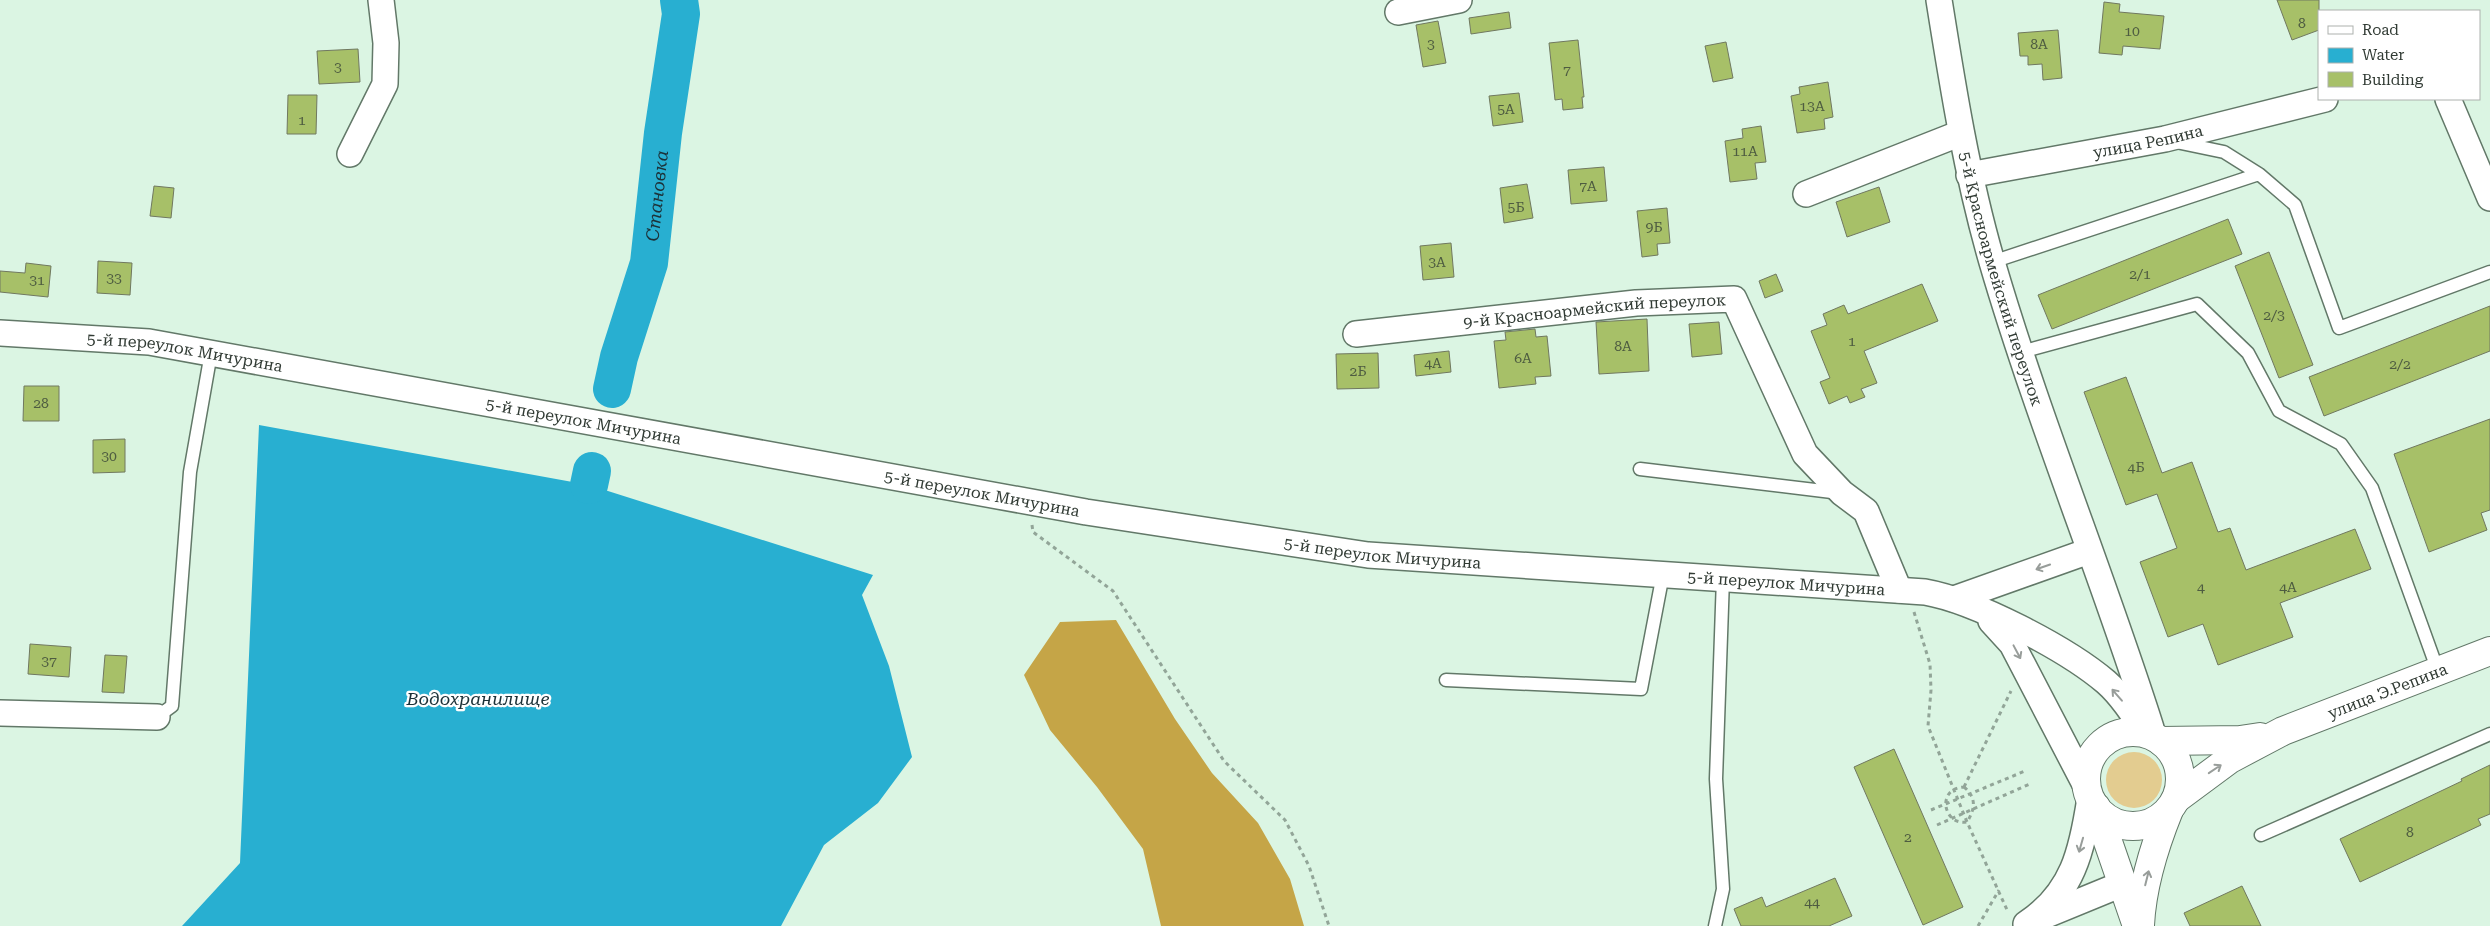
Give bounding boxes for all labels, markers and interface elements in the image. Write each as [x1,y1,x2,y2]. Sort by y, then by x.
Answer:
legend [2318,10,2480,100]
house number: 8 [2298,15,2306,31]
text: Road [2362,21,2399,39]
house number: 10 [2124,23,2140,39]
house number: 3 [1427,36,1435,52]
house number: 8А [2030,36,2048,52]
text: Water [2362,46,2404,64]
house number: 3 [334,59,342,75]
house number: 7 [1563,62,1571,78]
text: Building [2362,71,2424,89]
house number: 13А [1799,98,1825,114]
house number: 5А [1497,101,1515,117]
house number: 1 [298,112,306,128]
street label: улица Репина [2091,120,2205,162]
house number: 11А [1732,143,1758,159]
water label: Становка [641,149,672,242]
street label: 5-й Красноармейский переулок [1956,150,2047,408]
house number: 7А [1579,178,1597,194]
house number: 5Б [1508,199,1524,215]
house number: 9Б [1646,219,1662,235]
house number: 3А [1428,254,1446,270]
house number: 2/1 [2129,266,2151,282]
house number: 33 [106,270,122,286]
house number: 31 [29,272,45,288]
street label: 9-й Красноармейский переулок [1462,290,1727,332]
house number: 2/3 [2263,307,2285,323]
street label: 5-й переулок Мичурина [86,329,285,376]
house number: 1 [1848,333,1856,349]
house number: 8А [1614,338,1632,354]
house number: 6А [1514,350,1532,366]
house number: 4А [1424,355,1442,371]
house number: 2/2 [2389,356,2411,372]
house number: 2Б [1350,363,1366,379]
street label: 5-й переулок Мичурина [484,394,683,448]
house number: 28 [33,395,49,411]
house number: 30 [101,448,117,464]
house number: 4Б [2128,459,2144,475]
street label: 5-й переулок Мичурина [883,466,1082,520]
street label: 5-й переулок Мичурина [1283,533,1482,572]
one-way arrow [2036,563,2051,572]
street label: 5-й переулок Мичурина [1687,567,1886,599]
house number: 4 [2197,579,2205,595]
house number: 4А [2279,579,2297,595]
one-way arrow [2012,645,2022,659]
house number: 37 [41,653,57,669]
street label: улица Э.Репина [2325,659,2450,722]
water label: Водохранилище [406,688,550,709]
one-way arrow [2112,688,2123,701]
one-way arrow [2208,764,2222,774]
house number: 8 [2406,824,2414,840]
house number: 2 [1904,829,1912,845]
one-way arrow [2075,837,2085,853]
one-way arrow [2143,870,2152,886]
house number: 44 [1804,894,1820,910]

